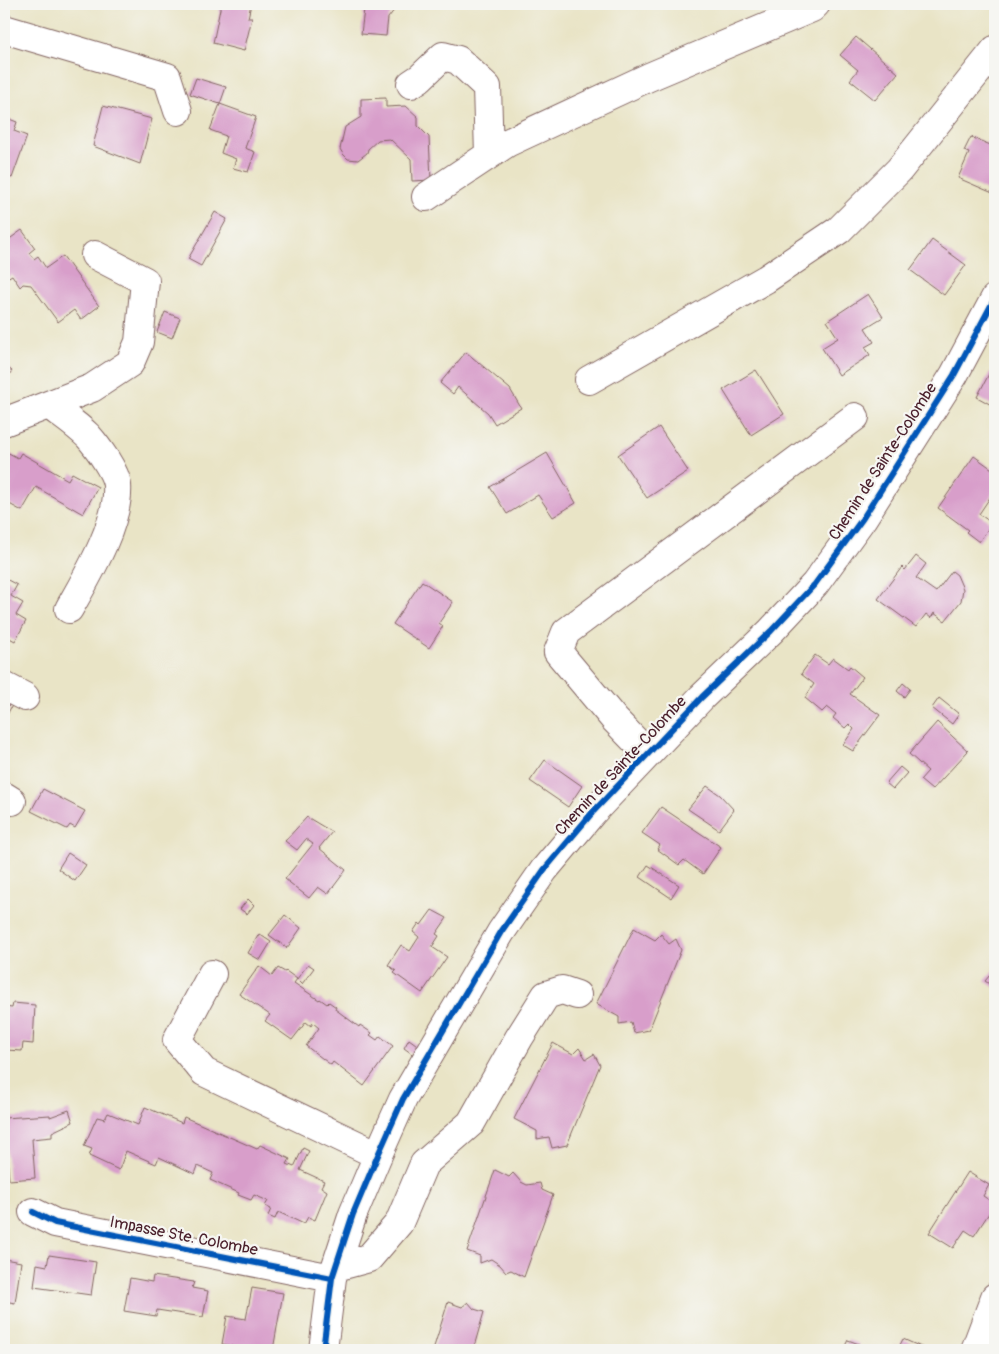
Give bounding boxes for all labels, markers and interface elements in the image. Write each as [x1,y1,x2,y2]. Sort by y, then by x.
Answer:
street label: Chemin de Sainte-Colombe [824,379,941,544]
street label: Chemin de Sainte-Colombe [551,692,691,840]
street label: Impasse Ste. Colombe [108,1212,260,1260]

